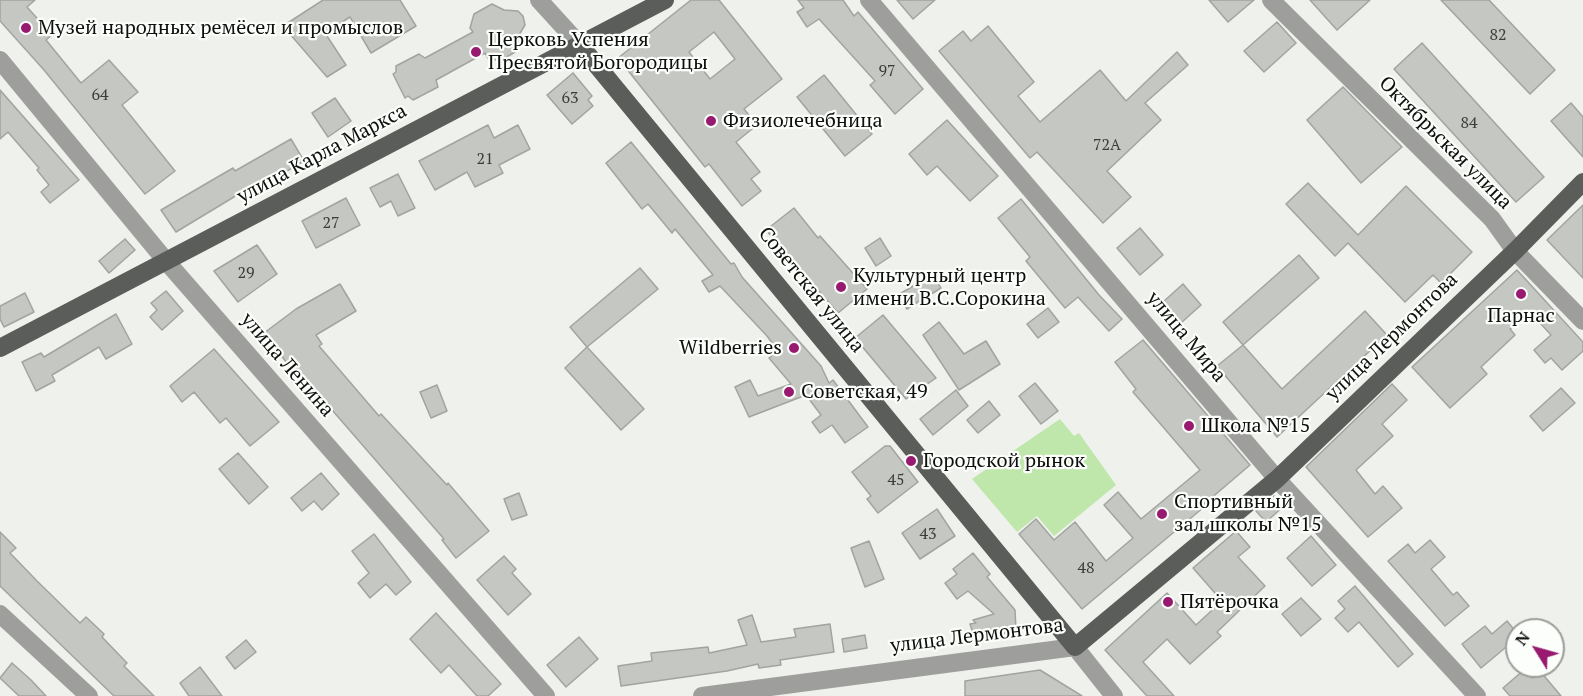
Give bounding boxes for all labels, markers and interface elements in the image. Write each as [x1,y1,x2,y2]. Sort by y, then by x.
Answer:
place label: Музей народных ремёсел и промыслов [38,16,403,40]
marker: Музей народных ремёсел и промыслов [19,21,33,35]
house number: 82 [1489,25,1507,45]
place label: Церковь Успения Пресвятой Богородицы [488,28,708,75]
marker: Церковь Успения Пресвятой Богородицы [469,45,483,59]
house number: 97 [878,61,896,81]
street label: Октябрьская улица [1373,71,1517,215]
house number: 64 [91,85,109,105]
house number: 63 [561,88,579,108]
street label: улица Карла Маркса [233,99,411,209]
place label: Физиолечебница [723,109,883,133]
house number: 84 [1460,113,1478,133]
marker: Физиолечебница [704,114,718,128]
house number: 72А [1093,135,1121,155]
house number: 21 [476,149,494,169]
house number: 27 [322,213,340,233]
street label: Советская улица [753,222,869,358]
house number: 29 [237,263,255,283]
place label: Культурный центр имени В.С.Сорокина [853,264,1046,311]
street label: улица Лермонтова [1321,268,1463,406]
marker: Культурный центр имени В.С.Сорокина [834,280,848,294]
street label: улица Мира [1141,287,1231,387]
marker: Парнас [1514,287,1528,301]
place label: Парнас [1487,304,1555,328]
street label: улица Ленина [235,308,339,422]
place label: Wildberries [679,336,782,360]
marker: Wildberries [787,341,801,355]
place label: Советская, 49 [801,380,928,404]
marker: Советская, 49 [782,385,796,399]
place label: Школа №15 [1201,414,1310,438]
marker: Школа №15 [1182,419,1196,433]
place label: Городской рынок [923,449,1085,473]
marker: Городской рынок [904,454,918,468]
house number: 45 [887,470,905,490]
place label: Спортивный зал школы №15 [1174,490,1322,537]
marker: Спортивный зал школы №15 [1155,507,1169,521]
house number: 43 [919,524,937,544]
house number: 48 [1077,558,1095,578]
place label: Пятёрочка [1180,590,1279,614]
marker: Пятёрочка [1161,595,1175,609]
street label: улица Лермонтова [889,613,1065,659]
north arrow [1505,618,1565,678]
text: N [1510,627,1535,650]

